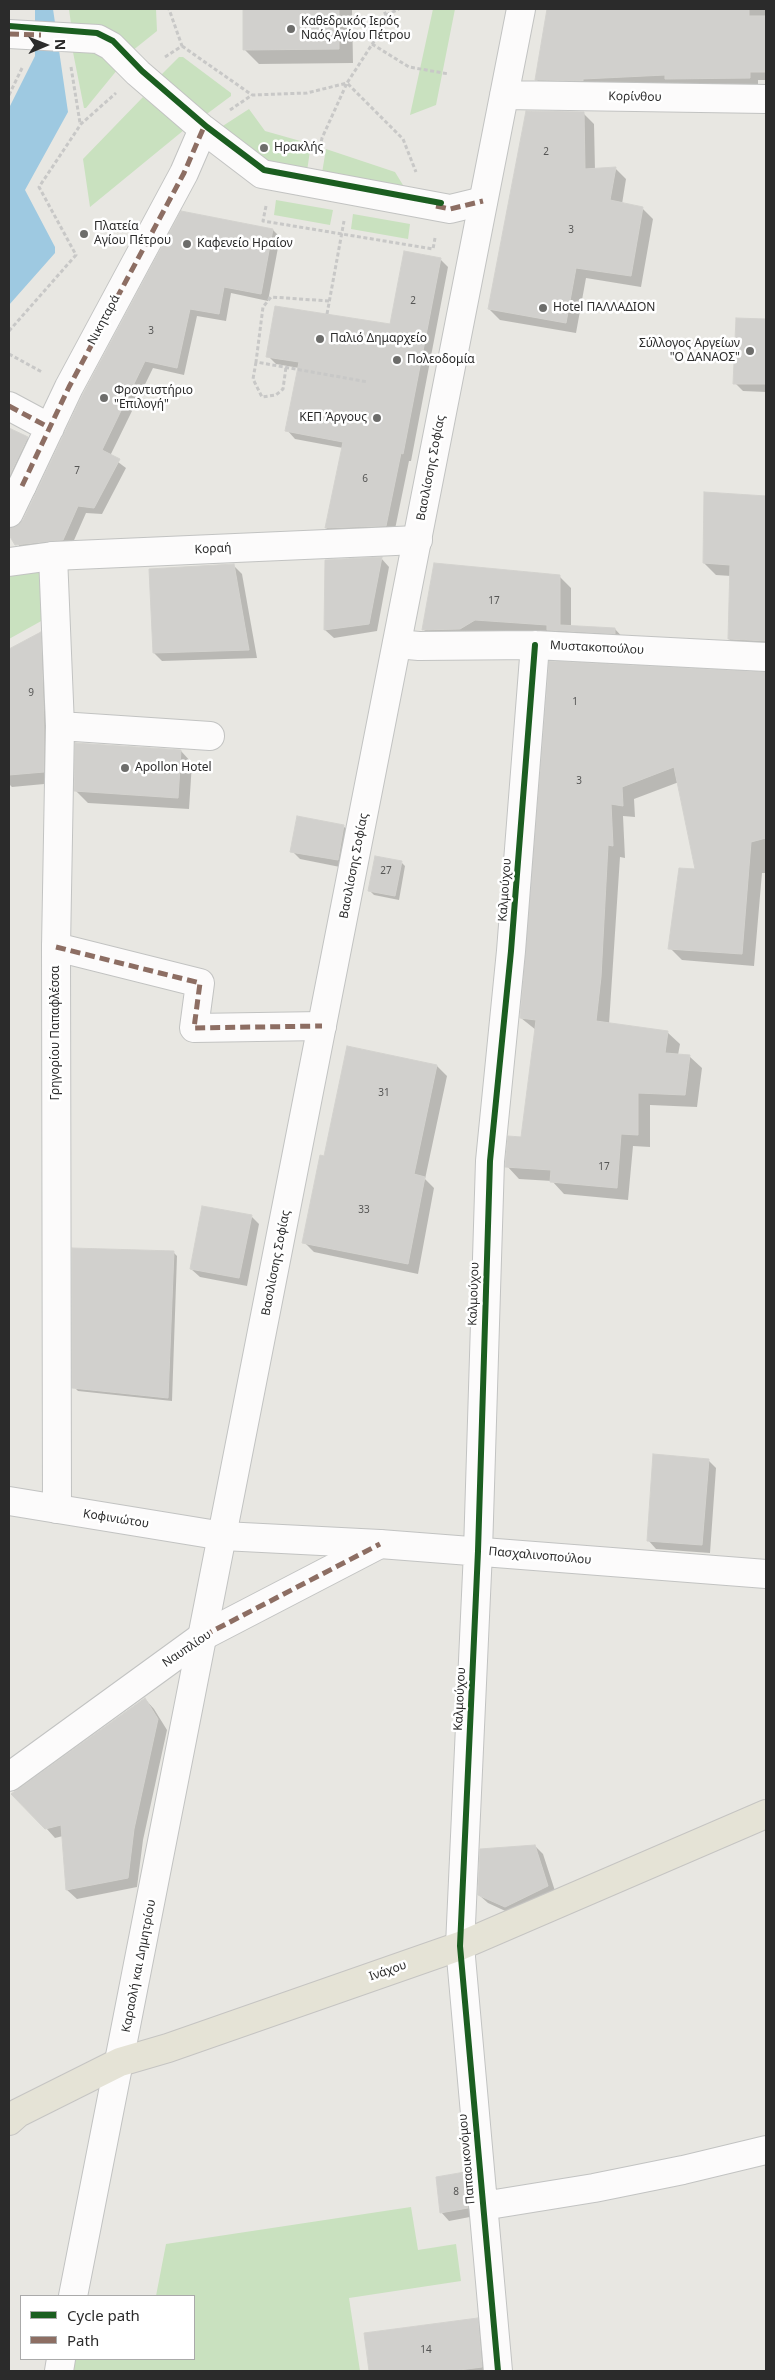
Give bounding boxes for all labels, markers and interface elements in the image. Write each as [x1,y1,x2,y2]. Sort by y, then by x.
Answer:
place label: Καθεδρικός Ιερός Ναός Αγίου Πέτρου [301,15,411,43]
north arrow [20,20,70,70]
marker: Καθεδρικός Ιερός Ναός Αγίου Πέτρου [285,23,297,35]
text: N [51,39,70,51]
street label: Κορίνθου [608,89,662,105]
place label: Ηρακλής [274,141,323,155]
marker: Ηρακλής [258,142,270,154]
house number: 2 [543,146,549,158]
place label: Πλατεία Αγίου Πέτρου [94,220,171,248]
house number: 3 [568,224,574,236]
marker: Πλατεία Αγίου Πέτρου [78,228,90,240]
place label: Καφενείο Ηραίον [197,237,293,251]
marker: Καφενείο Ηραίον [181,238,193,250]
street label: Νικηταρά [85,293,123,347]
house number: 2 [410,295,416,307]
place label: Hotel ΠΑΛΛΑΔΙΟΝ [553,301,655,315]
marker: Hotel ΠΑΛΛΑΔΙΟΝ [537,302,549,314]
house number: 3 [148,325,154,337]
place label: Παλιό Δημαρχείο [330,332,427,346]
marker: Παλιό Δημαρχείο [314,333,326,345]
place label: Σύλλογος Αργείων "Ο ΔΑΝΑΟΣ" [639,337,740,365]
marker: Σύλλογος Αργείων "Ο ΔΑΝΑΟΣ" [744,345,756,357]
place label: Πολεοδομία [407,353,475,367]
marker: Πολεοδομία [391,354,403,366]
place label: Φροντιστήριο "Επιλογή" [114,384,193,412]
marker: Φροντιστήριο "Επιλογή" [98,392,110,404]
place label: ΚΕΠ Άργους [299,411,367,425]
marker: ΚΕΠ Άργους [371,412,383,424]
street label: Βασιλίσσης Σοφίας [414,414,448,522]
house number: 7 [74,465,80,477]
house number: 6 [362,473,368,485]
street label: Κοραή [194,541,232,557]
house number: 17 [488,595,500,607]
street label: Μυστακοπούλου [549,638,645,658]
house number: 9 [28,687,34,699]
house number: 1 [572,696,578,708]
place label: Apollon Hotel [135,761,212,775]
marker: Apollon Hotel [119,762,131,774]
house number: 3 [576,775,582,787]
street label: Βασιλίσσης Σοφίας [337,812,371,920]
street label: Καλμούχου [496,858,514,922]
house number: 27 [380,865,392,877]
street label: Γρηγορίου Παπαφλέσσα [49,966,63,1100]
house number: 31 [378,1087,390,1099]
house number: 17 [598,1161,610,1173]
house number: 33 [358,1204,370,1216]
street label: Βασιλίσσης Σοφίας [259,1209,293,1317]
street label: Καλμούχου [466,1262,482,1326]
street label: Κοφινιώτου [82,1507,150,1531]
street label: Πασχαλινοπούλου [488,1544,592,1568]
street label: Ναυπλίου [160,1627,214,1671]
street label: Καλμούχου [451,1667,469,1731]
street label: Καραολή και Δημητρίου [119,1898,159,2034]
street label: Ινάχου [367,1958,409,1984]
street label: Παπαοικονόμου [456,2113,478,2205]
house number: 8 [453,2186,459,2198]
legend [20,2295,195,2360]
text: Cycle path [67,2305,140,2325]
text: Path [67,2330,99,2350]
house number: 14 [420,2344,432,2356]

